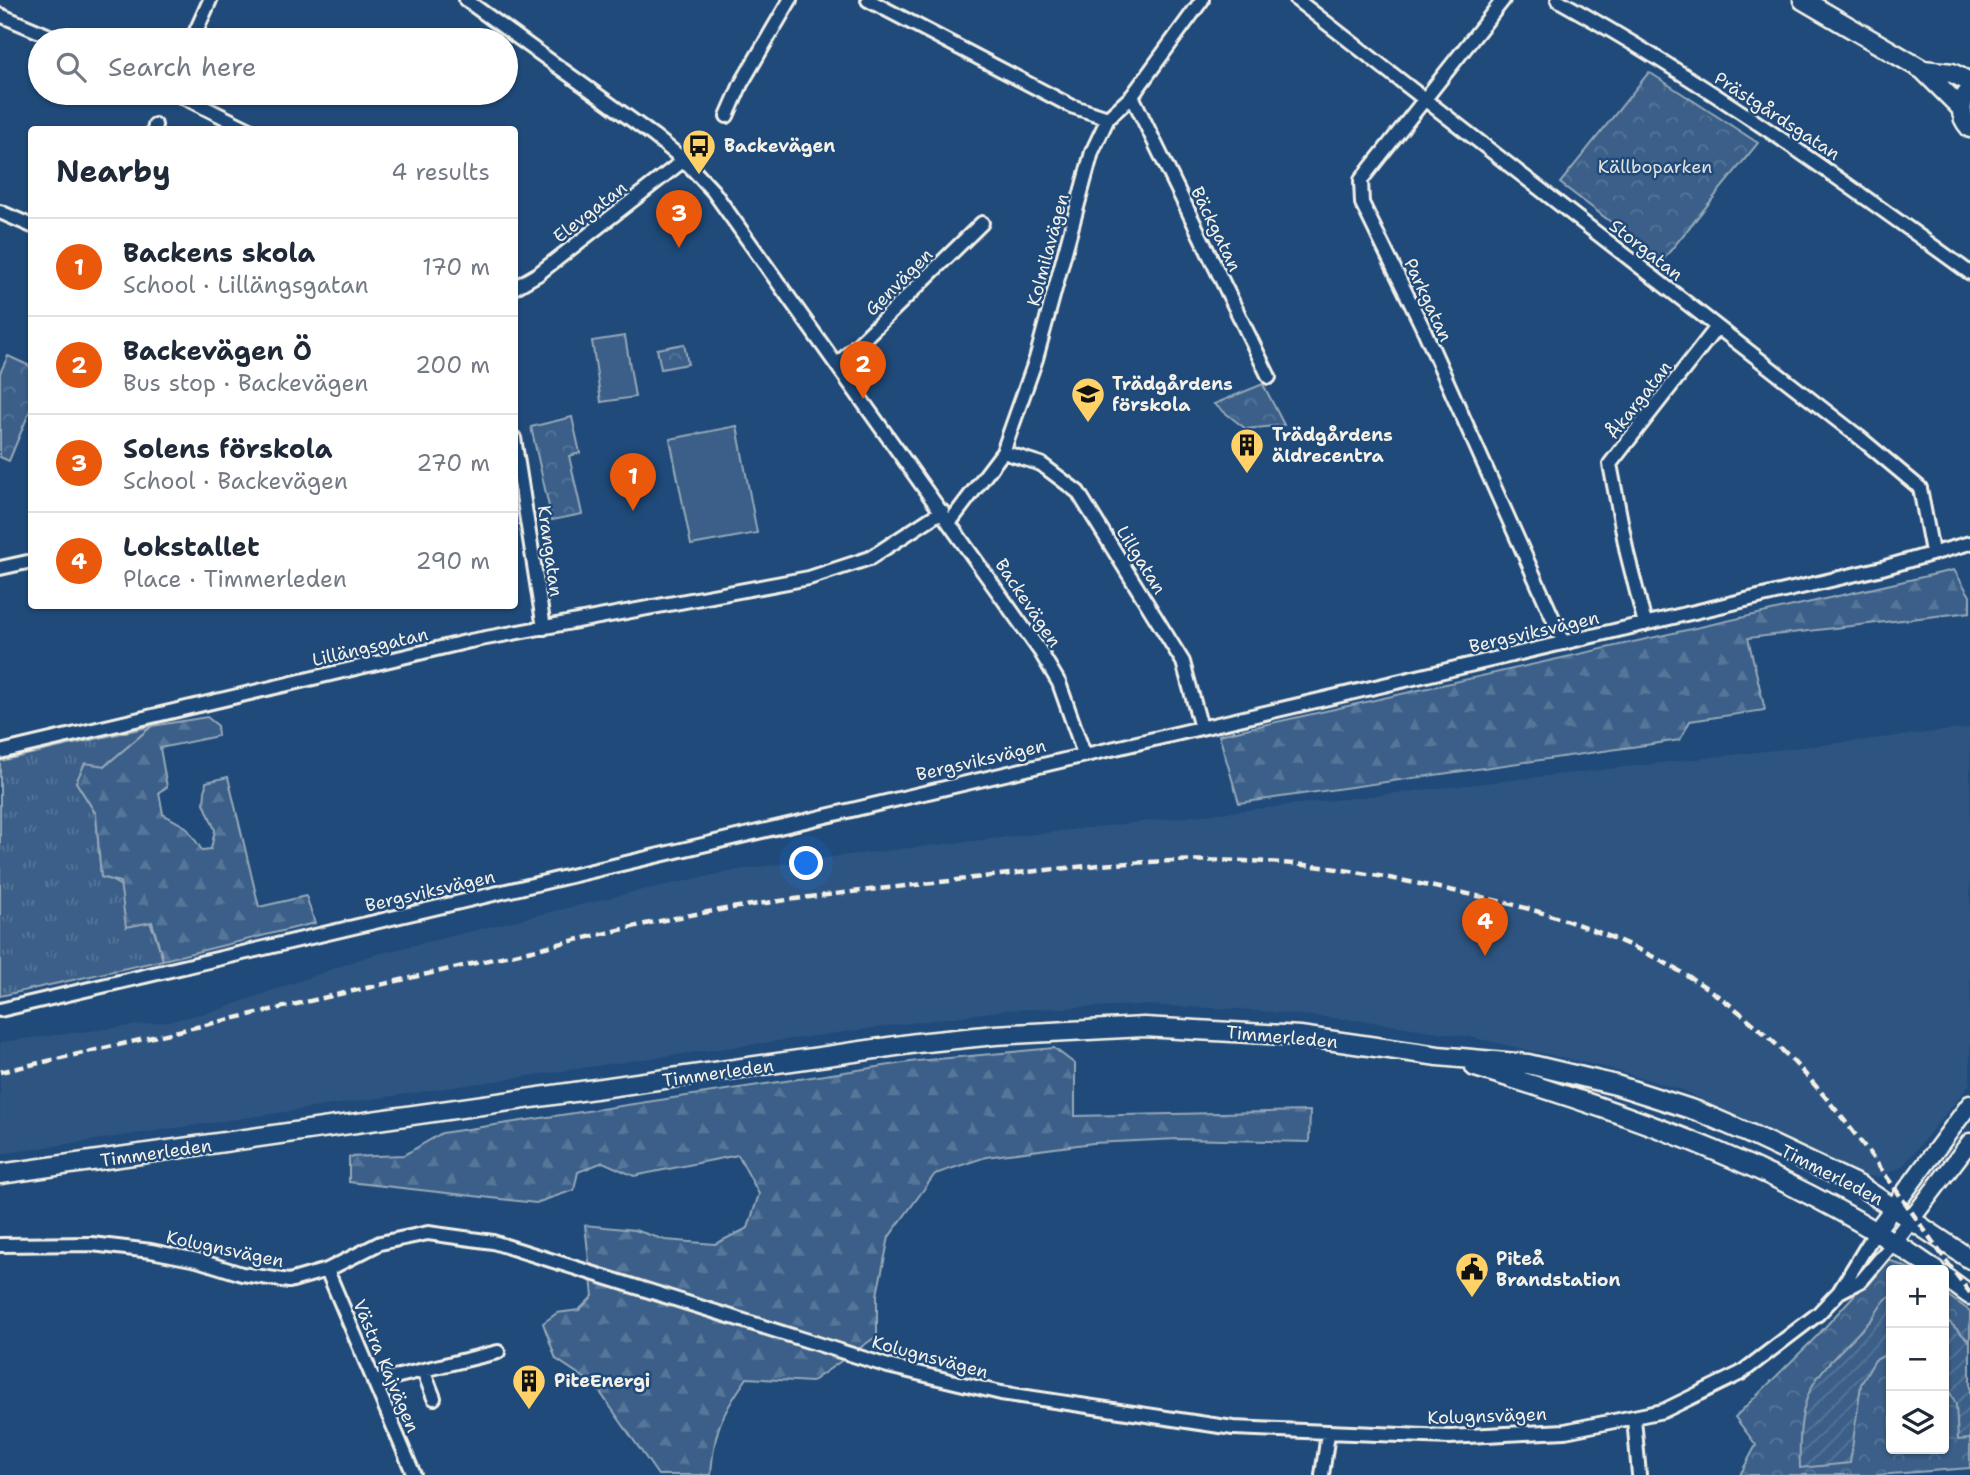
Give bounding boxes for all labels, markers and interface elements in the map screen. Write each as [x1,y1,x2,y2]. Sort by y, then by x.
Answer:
search box [28,28,518,105]
icon: search [52,48,90,86]
text: Search here [108,49,257,84]
street label: Prästgårdsgatan [1709,66,1845,166]
bus stop icon: Backevägen [680,127,718,176]
place label: Backevägen [724,134,835,158]
text: Nearby [56,151,171,192]
park label: Källboparken [1598,155,1712,179]
text: 4 results [391,157,490,187]
street label: Elevgatan [548,176,632,248]
street label: Bäckgatan [1185,183,1247,275]
pin: 3 [656,190,702,248]
street label: Kolmilavägen [1021,191,1075,309]
street label: Storgatan [1604,214,1688,286]
text: Backens skola [123,235,315,270]
street label: Genvägen [860,243,938,321]
text: 1 [74,252,84,282]
text: 170 m [422,252,490,282]
street label: Parkgatan [1398,254,1458,346]
text: School · Lillängsgatan [123,270,369,300]
text: Backevägen Ö [123,333,312,368]
pin: 2 [840,341,886,399]
text: 2 [71,350,87,380]
text: 200 m [415,350,490,380]
street label: Åkargatan [1601,356,1677,444]
text: Bus stop · Backevägen [123,368,368,398]
place label: Trädgårdens förskola [1112,372,1233,417]
school or university icon: Trädgårdens förskola [1069,375,1107,424]
place label: Trädgårdens äldrecentra [1272,423,1393,468]
building icon: Trädgårdens äldrecentra [1228,426,1266,475]
text: Solens förskola [123,431,333,466]
text: 3 [71,448,87,478]
text: 270 m [416,448,490,478]
pin: 1 [610,453,656,511]
text: School · Backevägen [123,466,348,496]
street label: Krangatan [532,504,568,598]
street label: Lillgatan [1111,521,1171,599]
text: Lokstallet [123,529,260,564]
text: 4 [71,546,87,576]
text: 290 m [416,546,490,576]
street label: Backevägen [990,554,1066,652]
text: Place · Timmerleden [123,564,347,594]
street label: Bergsviksvägen [1467,605,1601,659]
street label: Lillängsgatan [310,622,430,672]
street label: Bergsviksvägen [914,733,1048,787]
your location [789,846,823,880]
street label: Bergsviksvägen [363,864,497,918]
pin: 4 [1462,898,1508,956]
street label: Timmerleden [1225,1020,1339,1054]
street label: Timmerleden [661,1053,775,1093]
street label: Timmerleden [99,1133,213,1173]
street label: Timmerleden [1777,1139,1887,1211]
street label: Kolugnsvägen [164,1225,286,1273]
place label: Piteå Brandstation [1496,1247,1621,1292]
public building icon: Piteå Brandstation [1453,1250,1491,1299]
map controls [1886,1265,1949,1454]
button: + [1886,1265,1949,1328]
street label: Västra Kajvägen [347,1296,425,1436]
button: − [1886,1328,1949,1391]
street label: Kolugnsvägen [869,1330,991,1384]
building icon: PiteEnergi [510,1362,548,1411]
place label: PiteEnergi [554,1369,650,1393]
button: layers [1886,1391,1949,1454]
street label: Kolugnsvägen [1427,1402,1547,1430]

